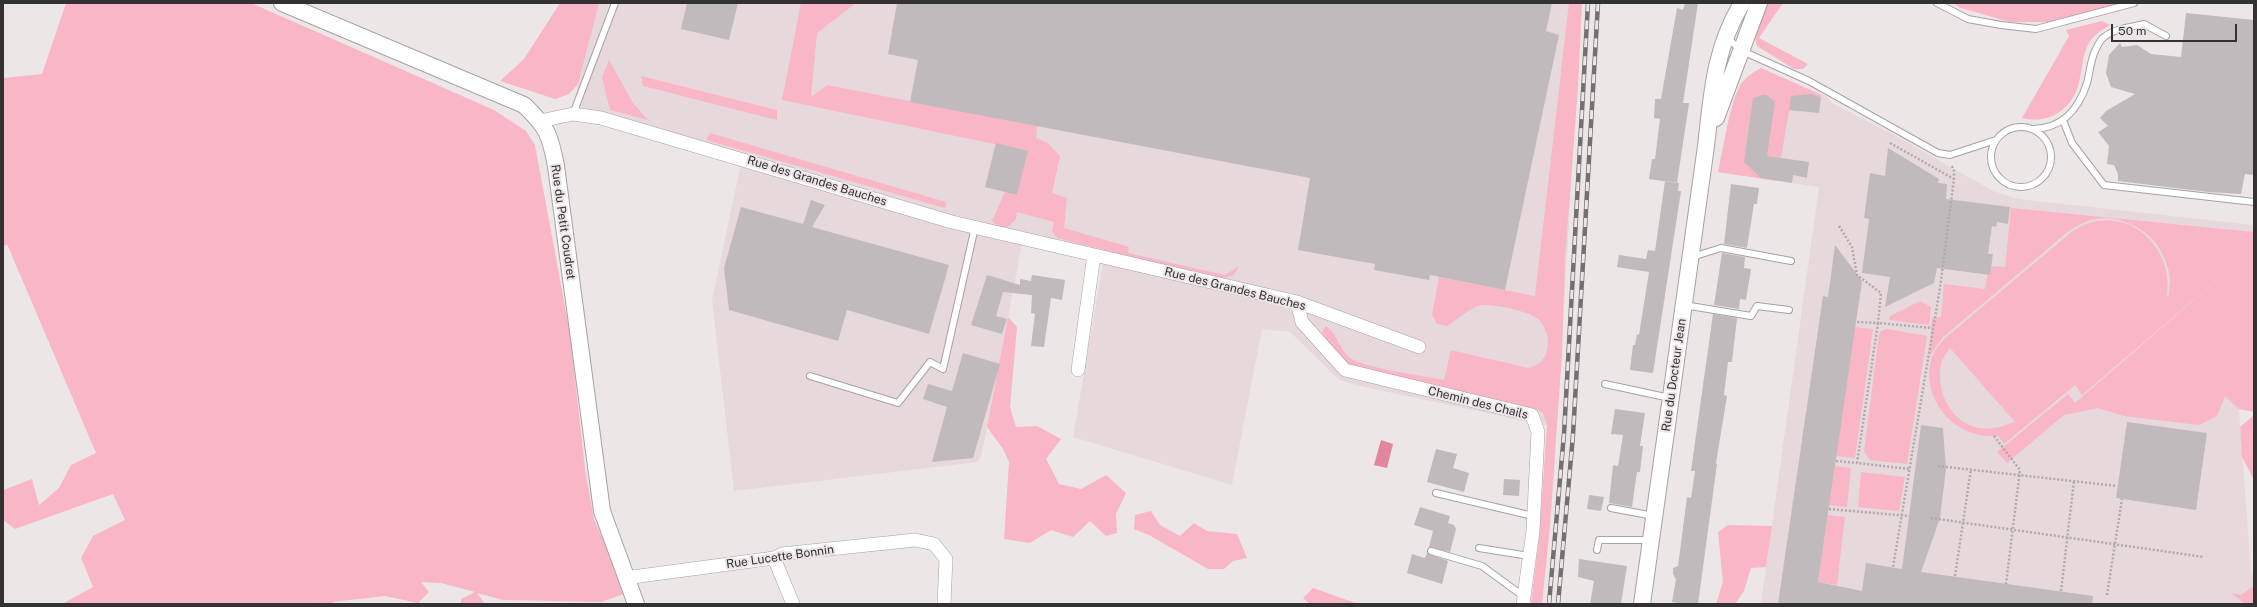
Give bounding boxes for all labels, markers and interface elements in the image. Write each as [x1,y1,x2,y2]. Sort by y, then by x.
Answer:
scale bar [2113,16,2239,42]
text: 50 m [2118,24,2146,38]
street label: Rue des Grandes Bauches [745,153,889,209]
street label: Rue du Petit Coudret [548,164,578,280]
street label: Rue des Grandes Bauches [1163,264,1307,314]
street label: Rue du Docteur Jean [1659,318,1689,432]
street label: Chemin des Chails [1427,384,1529,422]
street label: Rue Lucette Bonnin [725,542,835,572]

